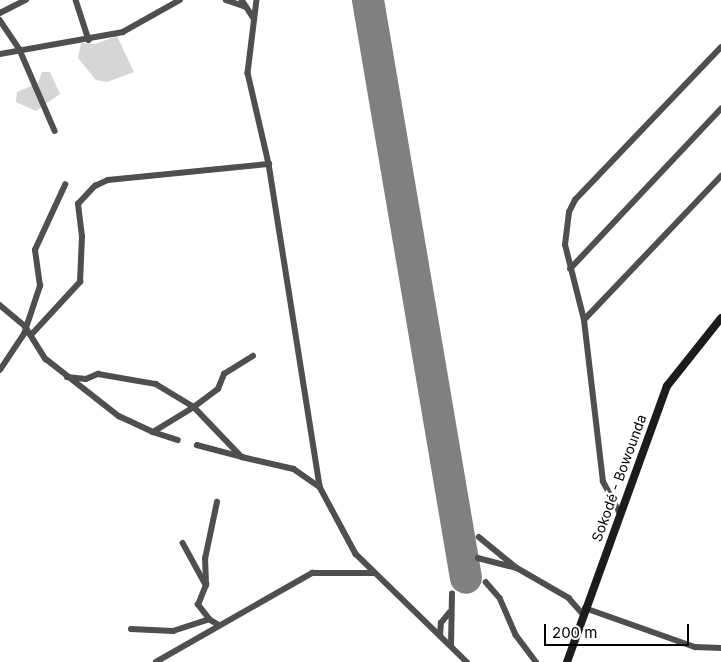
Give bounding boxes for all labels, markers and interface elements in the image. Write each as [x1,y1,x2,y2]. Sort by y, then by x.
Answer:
street label: Sokodé - Bowounda [588,412,650,544]
scale bar [546,614,691,646]
text: 200 m [552,623,597,642]

